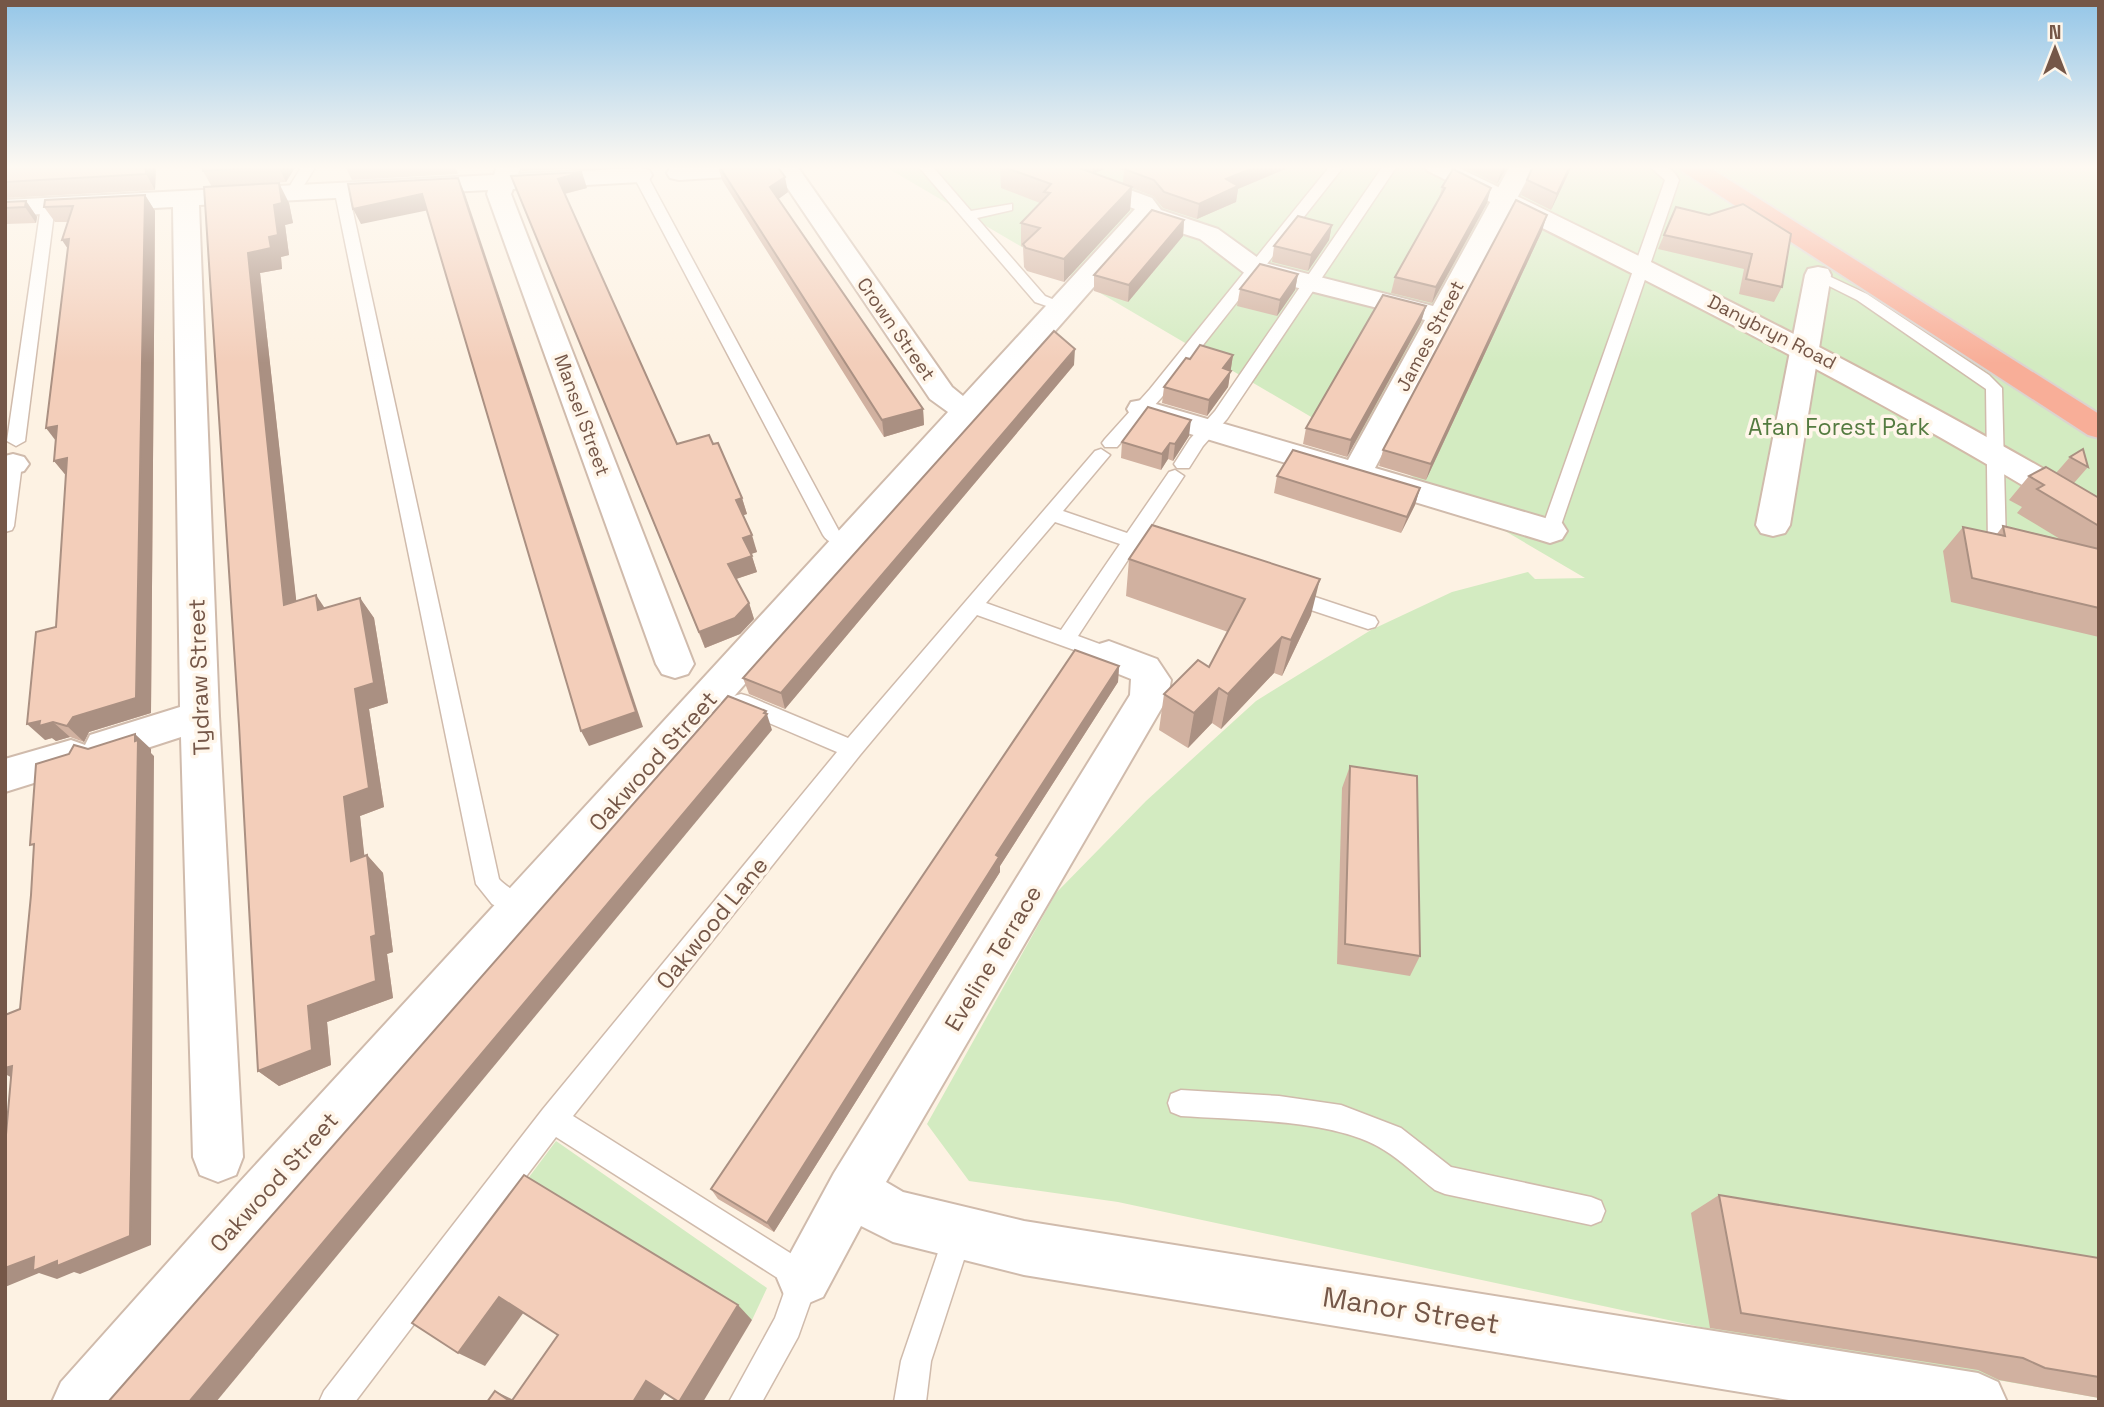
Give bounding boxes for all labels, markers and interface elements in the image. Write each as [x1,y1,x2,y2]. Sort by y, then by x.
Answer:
north arrow [2020,14,2090,84]
text: N [2049,20,2061,45]
street label: Crown Street [851,273,941,385]
street label: James Street [1390,276,1470,396]
street label: Danybryn Road [1704,289,1840,375]
street label: Mansel Street [548,351,616,479]
park label: Afan Forest Park [1748,412,1930,442]
street label: Tydraw Street [181,598,217,756]
street label: Oakwood Street [582,685,724,837]
street label: Oakwood Lane [649,851,775,995]
street label: Eveline Terrace [938,880,1048,1036]
street label: Oakwood Street [203,1106,345,1258]
street label: Manor Street [1320,1278,1502,1342]

